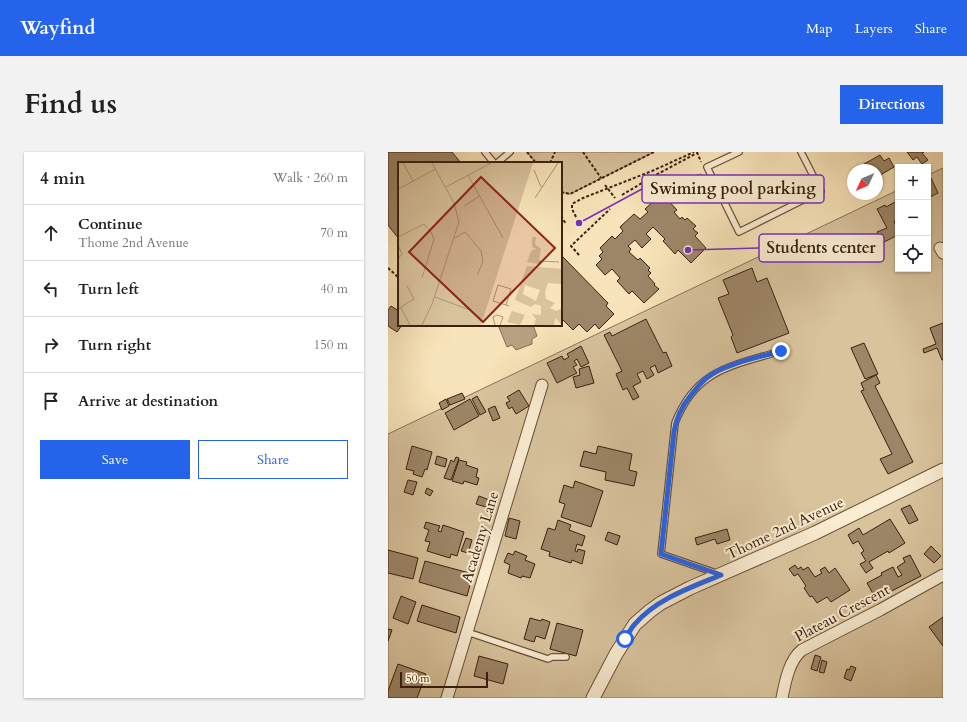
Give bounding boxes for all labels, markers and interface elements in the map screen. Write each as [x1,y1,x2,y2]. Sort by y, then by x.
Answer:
text: Wayfind [20,15,95,41]
text: Map [806,19,833,38]
text: Layers [855,19,893,38]
text: Share [915,19,947,38]
text: Find us [24,85,117,123]
button: Directions [840,85,943,124]
inset map [398,162,562,326]
north arrow [847,164,883,200]
map controls [895,164,931,272]
button: + [895,164,931,200]
text: 4 min [40,167,85,190]
text: Walk · 260 m [273,169,348,187]
callout: Swiming pool parking [642,175,824,203]
text: Swiming pool parking [650,178,816,200]
button: − [895,200,931,236]
text: Continue [78,214,143,234]
icon: ahead [40,222,62,244]
text: 70 m [320,224,348,242]
text: Thome 2nd Avenue [78,234,189,252]
callout: Students center [759,234,884,262]
button: locate [895,236,931,272]
text: Students center [766,237,876,259]
icon: left [40,278,62,300]
text: Turn left [78,279,139,299]
text: 40 m [320,280,348,298]
icon: right [40,334,62,356]
text: Turn right [78,335,151,355]
text: 150 m [314,336,348,354]
route end [772,342,790,360]
icon: arrive [40,390,62,412]
text: Arrive at destination [78,391,218,411]
button: Save [40,440,190,479]
button: Share [198,440,348,479]
street label: Academy Lane [457,489,503,585]
street label: Thome 2nd Avenue [723,492,847,564]
street label: Plateau Crescent [791,579,893,647]
route start [616,630,634,648]
scale bar [400,670,488,689]
text: 50 m [406,671,430,686]

